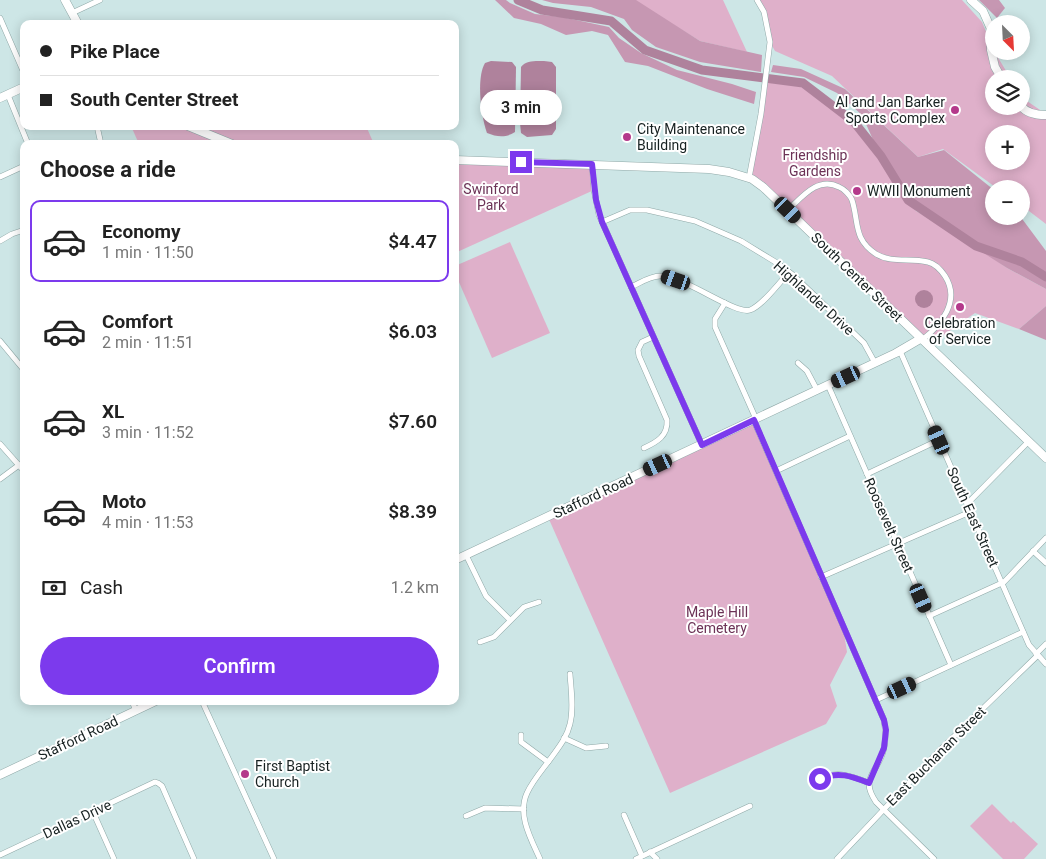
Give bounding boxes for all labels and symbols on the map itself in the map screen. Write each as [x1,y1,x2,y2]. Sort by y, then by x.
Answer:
north arrow [985,15,1030,60]
callout: 3 min [480,90,562,124]
place label: Al and Jan Barker Sports Complex [836,94,945,126]
marker: Al and Jan Barker Sports Complex [949,104,961,116]
place label: City Maintenance Building [637,121,745,153]
marker: City Maintenance Building [621,131,633,143]
park label: Friendship Gardens [783,147,848,179]
route end [510,151,532,173]
park label: Swinford Park [463,181,519,213]
place label: WWII Monument [867,183,971,199]
marker: WWII Monument [851,185,863,197]
car [771,194,804,226]
street label: South Center Street [808,229,906,325]
street label: Highlander Drive [770,258,858,338]
car [659,268,692,292]
marker: Celebration of Service [954,301,966,313]
place label: Celebration of Service [924,315,996,347]
car [829,364,862,390]
car [926,423,951,457]
car [641,452,674,478]
street label: South East Street [944,465,1002,570]
street label: Stafford Road [550,471,636,521]
street label: Roosevelt Street [861,475,917,575]
car [908,581,933,615]
park label: Maple Hill Cemetery [686,604,748,636]
car [885,675,918,701]
street label: East Buchanan Street [883,703,989,809]
street label: Stafford Road [35,713,121,763]
place label: First Baptist Church [255,758,331,790]
marker: First Baptist Church [239,768,251,780]
route start [809,768,831,790]
street label: Dallas Drive [40,796,114,842]

